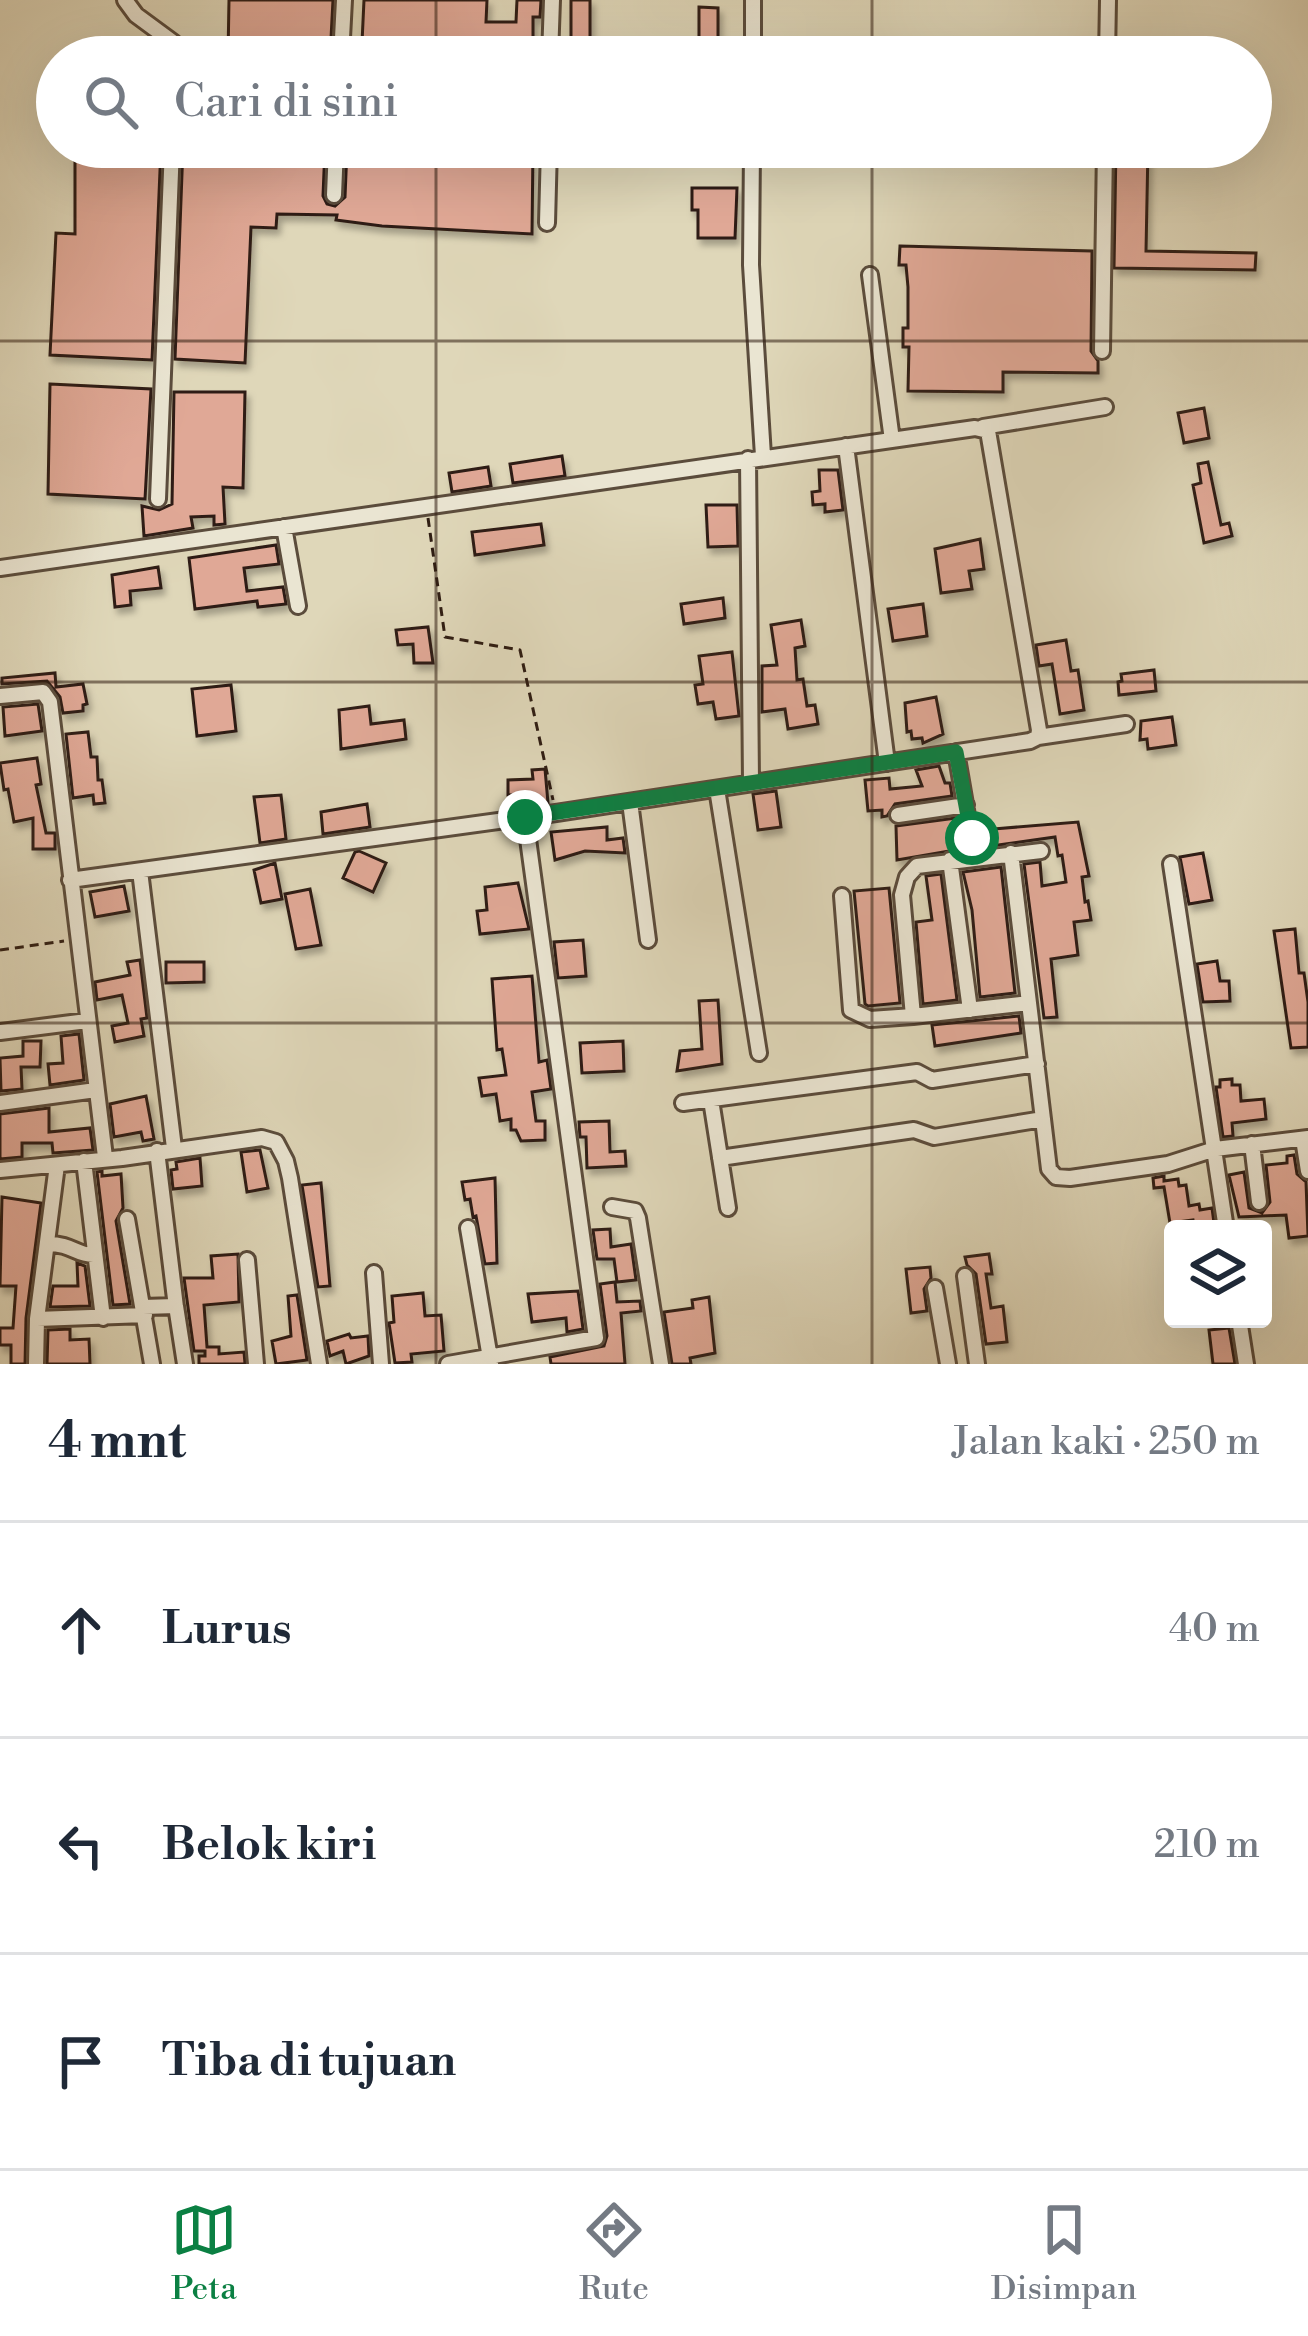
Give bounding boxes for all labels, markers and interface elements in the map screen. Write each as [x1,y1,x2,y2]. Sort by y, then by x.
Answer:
search box [36,36,1272,168]
icon: search [78,69,144,135]
text: Cari di sini [174,74,398,131]
route end [498,790,552,844]
route start [945,811,999,865]
map controls [1164,1220,1272,1328]
button: layers [1164,1220,1272,1328]
text: 4 mnt [48,1410,186,1474]
text: Jalan kaki · 250 m [952,1418,1260,1467]
icon: ahead [48,1597,114,1663]
text: Lurus [162,1601,292,1658]
text: 40 m [1169,1605,1260,1654]
icon: left [48,1813,114,1879]
text: Belok kiri [162,1817,376,1874]
text: 210 m [1154,1821,1260,1870]
icon: arrive [48,2029,114,2095]
text: Tiba di tujuan [162,2033,456,2090]
tab: Peta [171,2197,237,2310]
tab: Rute [579,2197,649,2310]
tab: Disimpan [991,2197,1137,2310]

